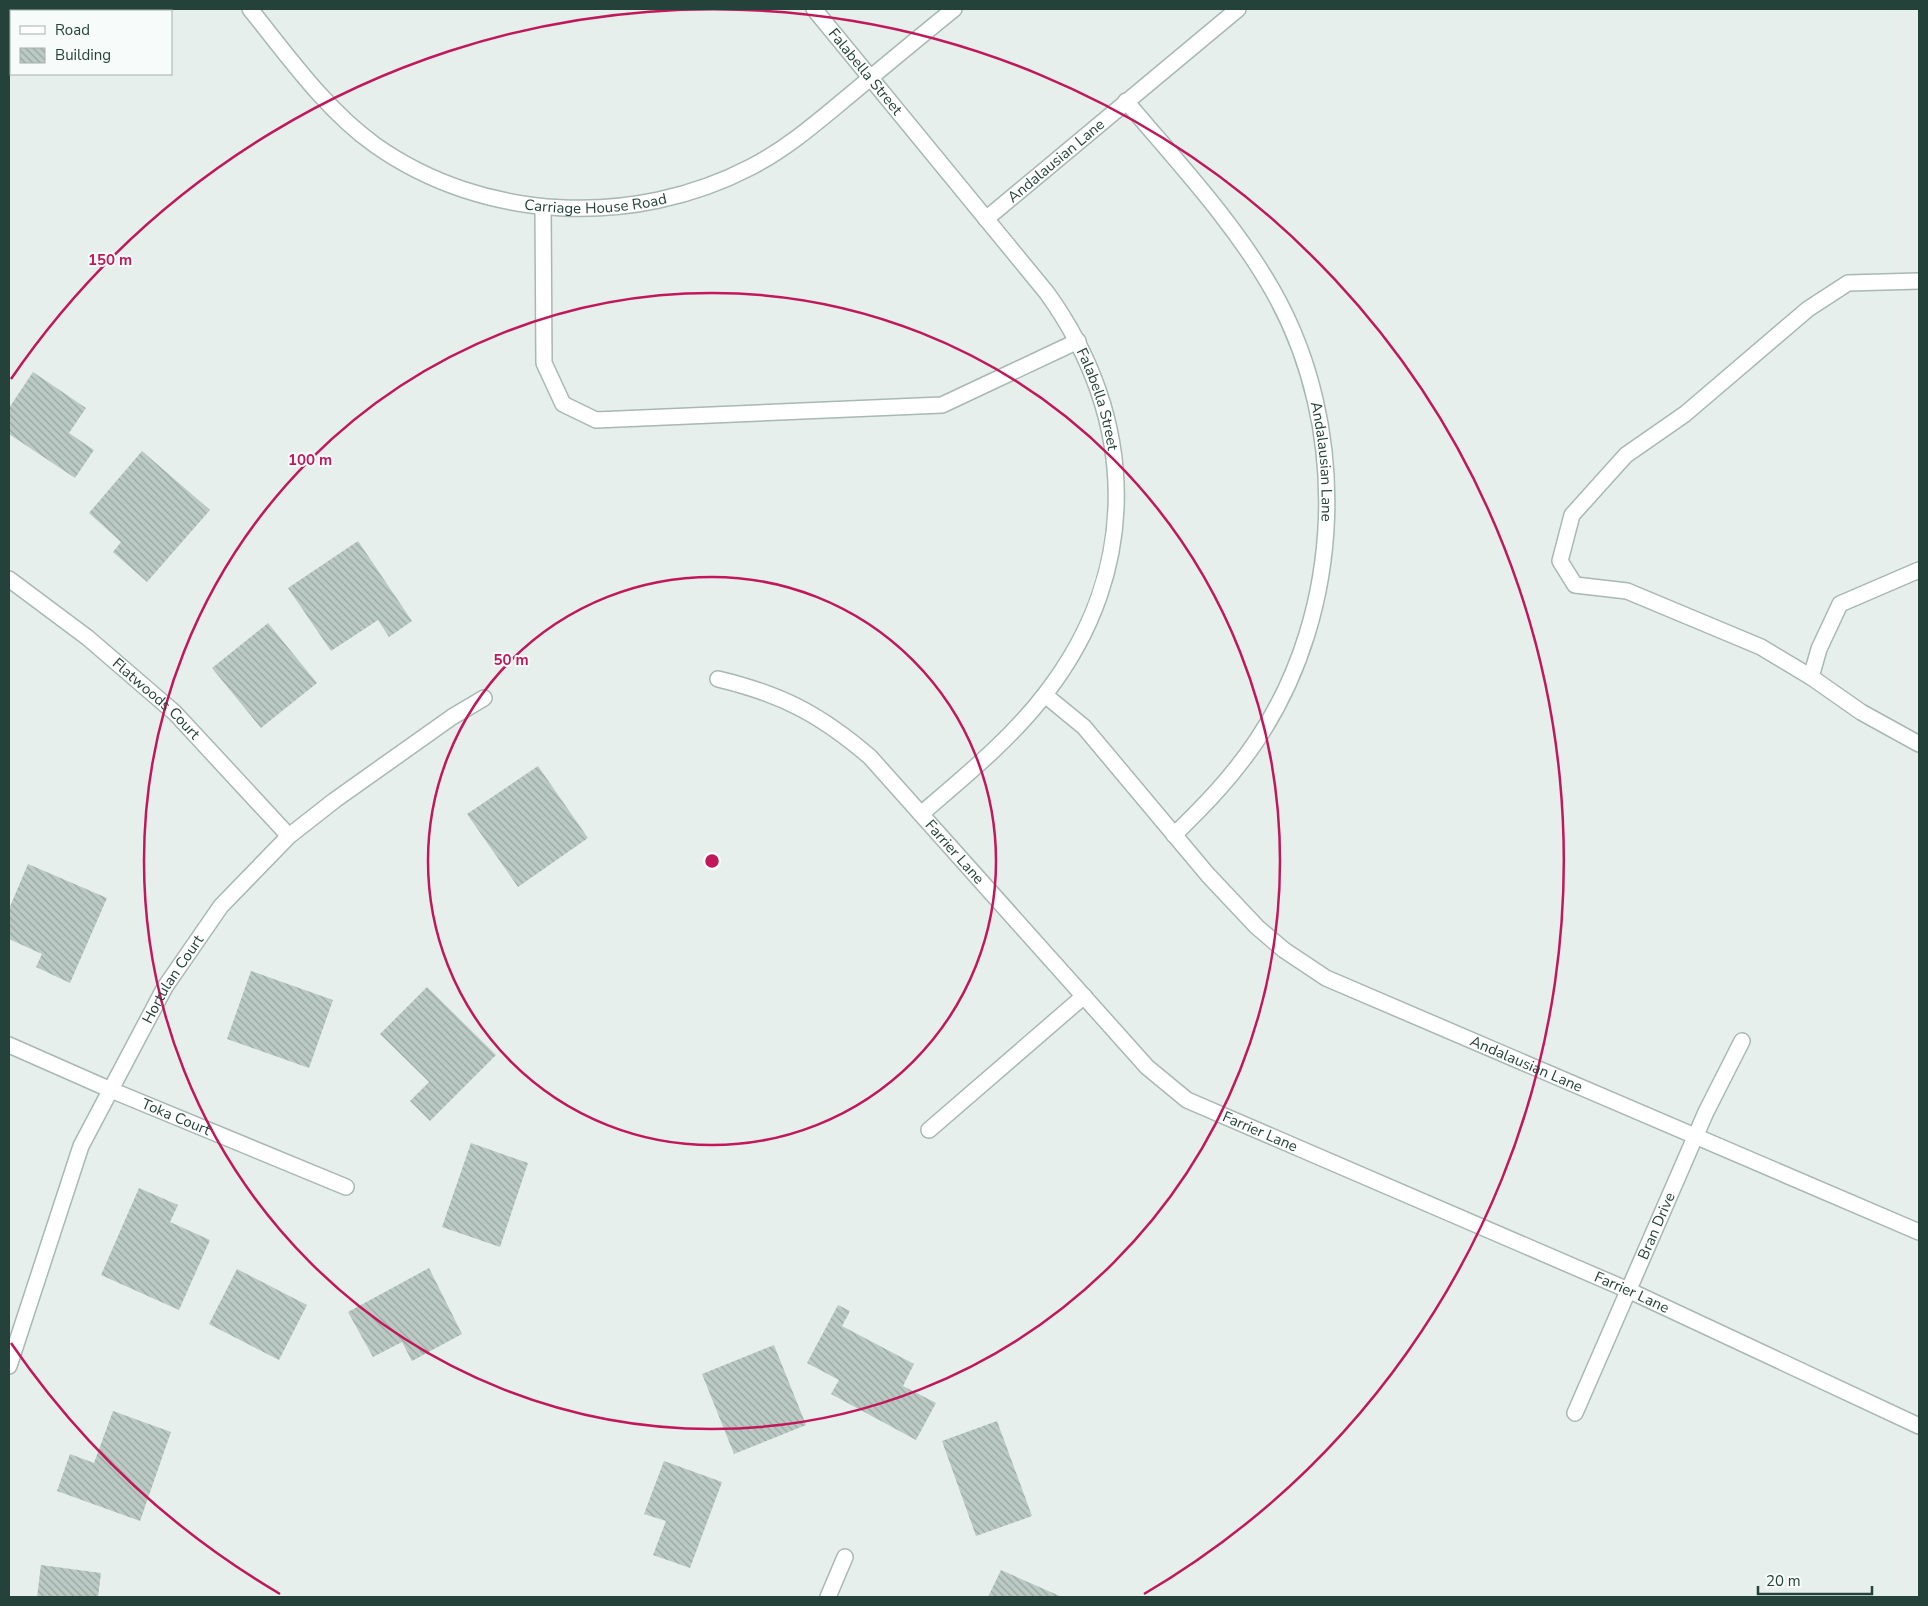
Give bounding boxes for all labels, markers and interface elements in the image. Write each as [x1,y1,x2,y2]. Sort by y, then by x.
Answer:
legend [10,10,172,75]
text: Road [55,20,90,40]
street label: Falabella Street [824,24,907,120]
text: Building [55,45,111,65]
street label: Andalausian Lane [1003,114,1109,207]
street label: Carriage House Road [523,189,669,218]
text: 150 m [88,250,132,270]
street label: Falabella Street [1072,345,1123,452]
street label: Andalausian Lane [1306,400,1337,522]
text: 100 m [288,450,332,470]
text: 50 m [493,650,529,670]
street label: Flatwoods Court [108,653,205,744]
street label: Farrier Lane [921,815,989,888]
centre of rings [703,852,721,870]
street label: Hortulan Court [137,930,209,1027]
street label: Andalausian Lane [1467,1031,1586,1097]
street label: Toka Court [139,1094,214,1140]
street label: Farrier Lane [1219,1107,1301,1157]
street label: Bran Drive [1633,1189,1680,1263]
street label: Farrier Lane [1591,1267,1672,1318]
scale bar [1758,1564,1872,1596]
text: 20 m [1766,1571,1801,1591]

